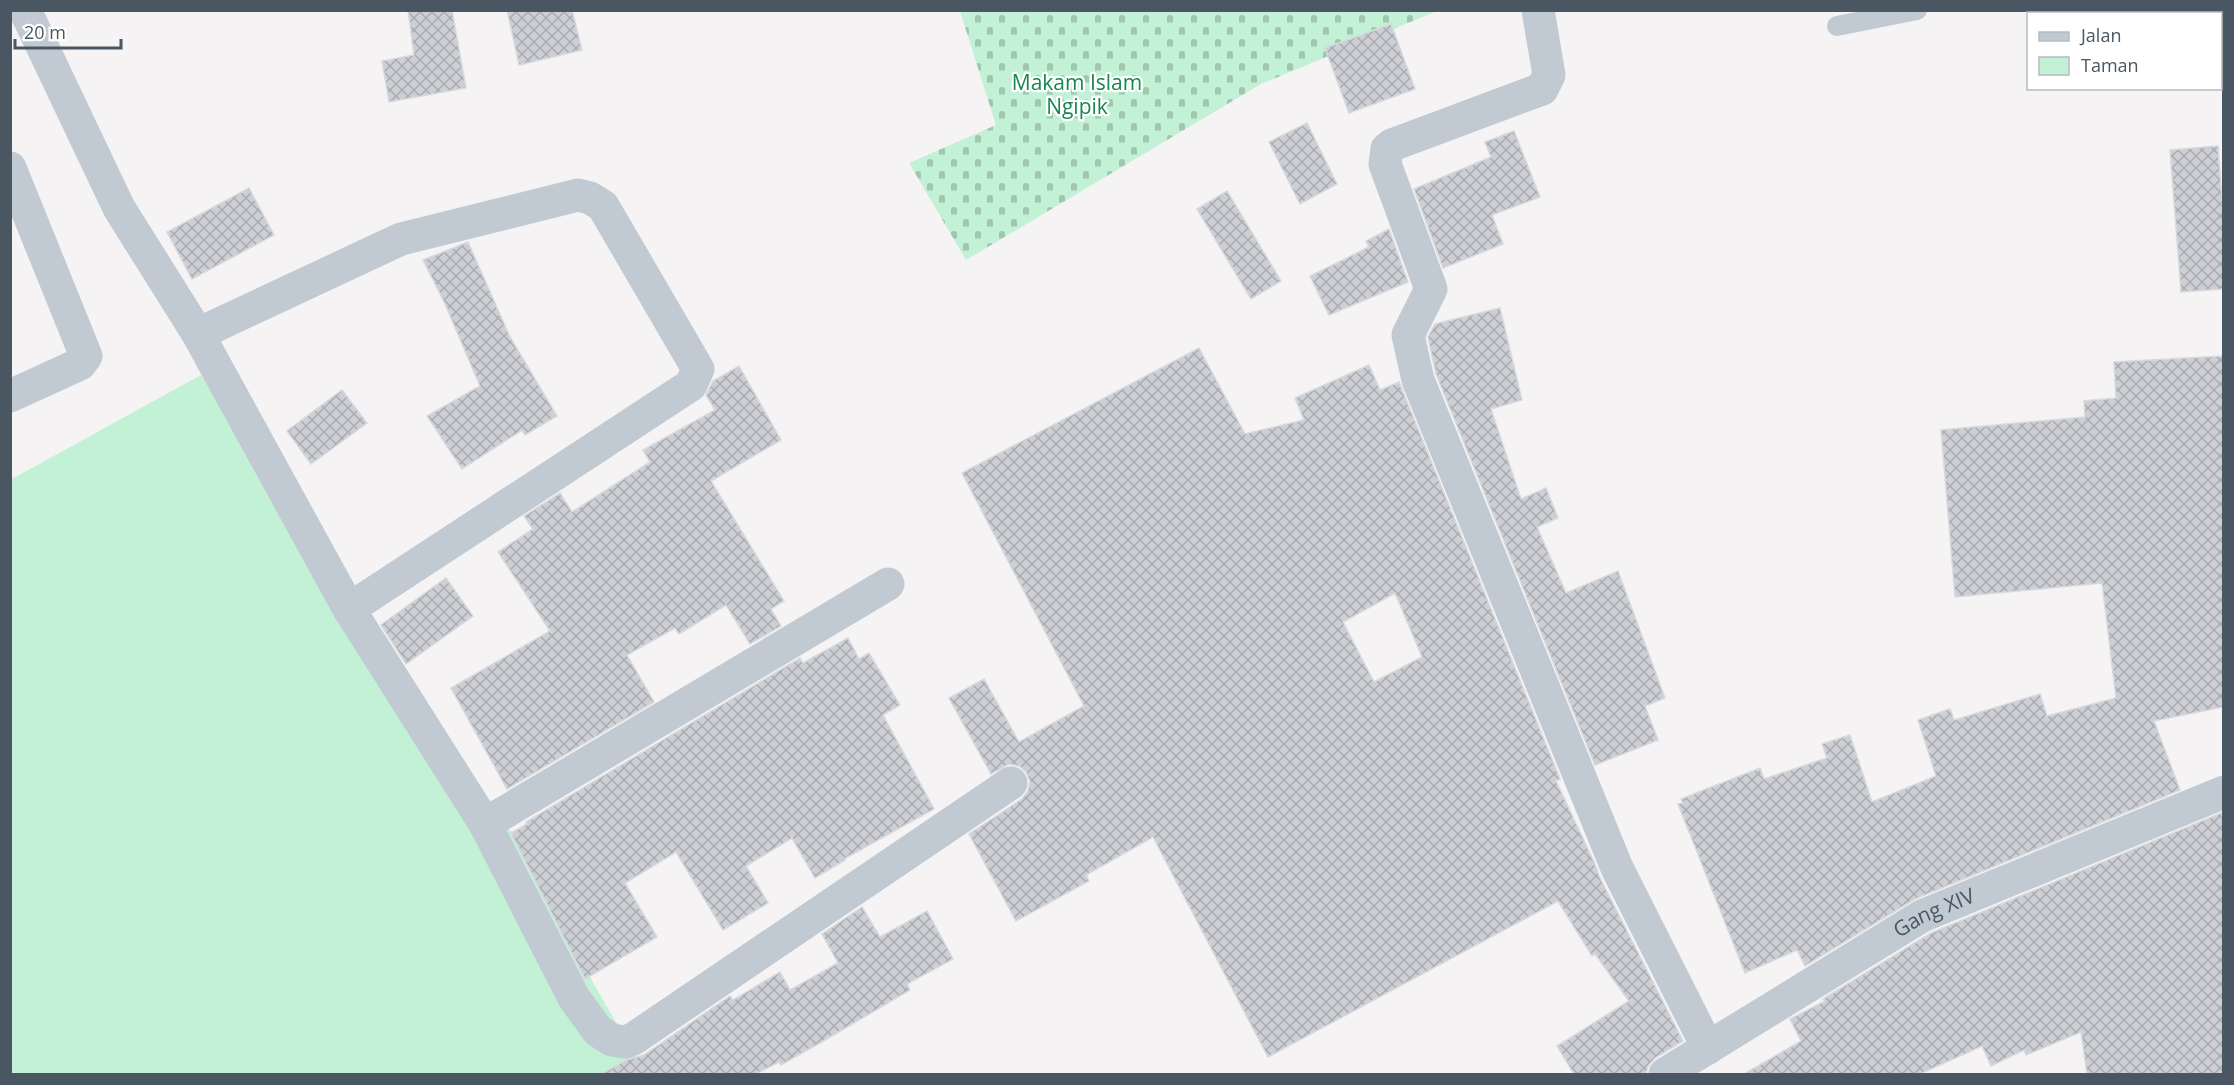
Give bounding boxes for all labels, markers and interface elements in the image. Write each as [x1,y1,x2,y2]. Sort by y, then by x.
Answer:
scale bar [15,12,122,50]
legend [2027,12,2222,90]
text: 20 m [24,20,66,44]
text: Jalan [2079,23,2121,47]
text: Taman [2081,53,2139,77]
park label: Makam Islam Ngipik [1012,68,1142,120]
street label: Gang XIV [1887,881,1979,943]

